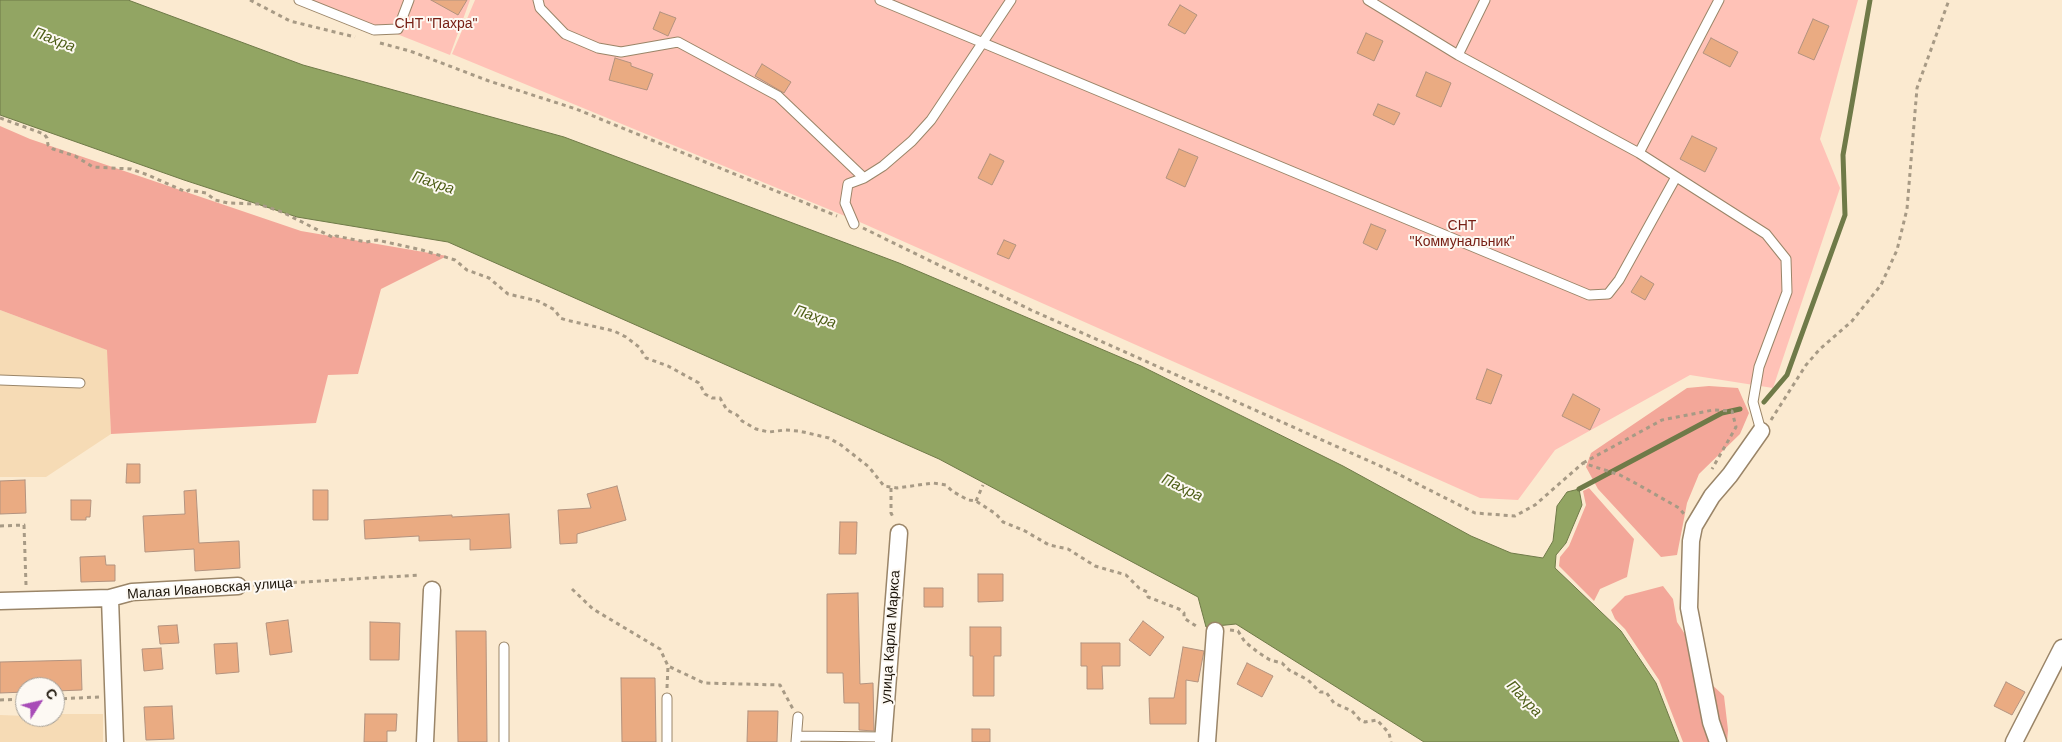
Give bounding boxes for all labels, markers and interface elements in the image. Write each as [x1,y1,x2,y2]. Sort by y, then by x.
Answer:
park label: СНТ "Пахра" [394,16,478,32]
water label: Пахра [31,24,77,56]
water label: Пахра [410,167,456,199]
park label: СНТ "Коммунальник" [1410,218,1514,250]
water label: Пахра [792,301,838,333]
water label: Пахра [1159,470,1205,506]
street label: улица Карла Маркса [878,570,904,704]
street label: Малая Ивановская улица [127,575,293,603]
north arrow [15,677,65,727]
water label: Пахра [1502,677,1546,721]
text: С [42,685,61,703]

